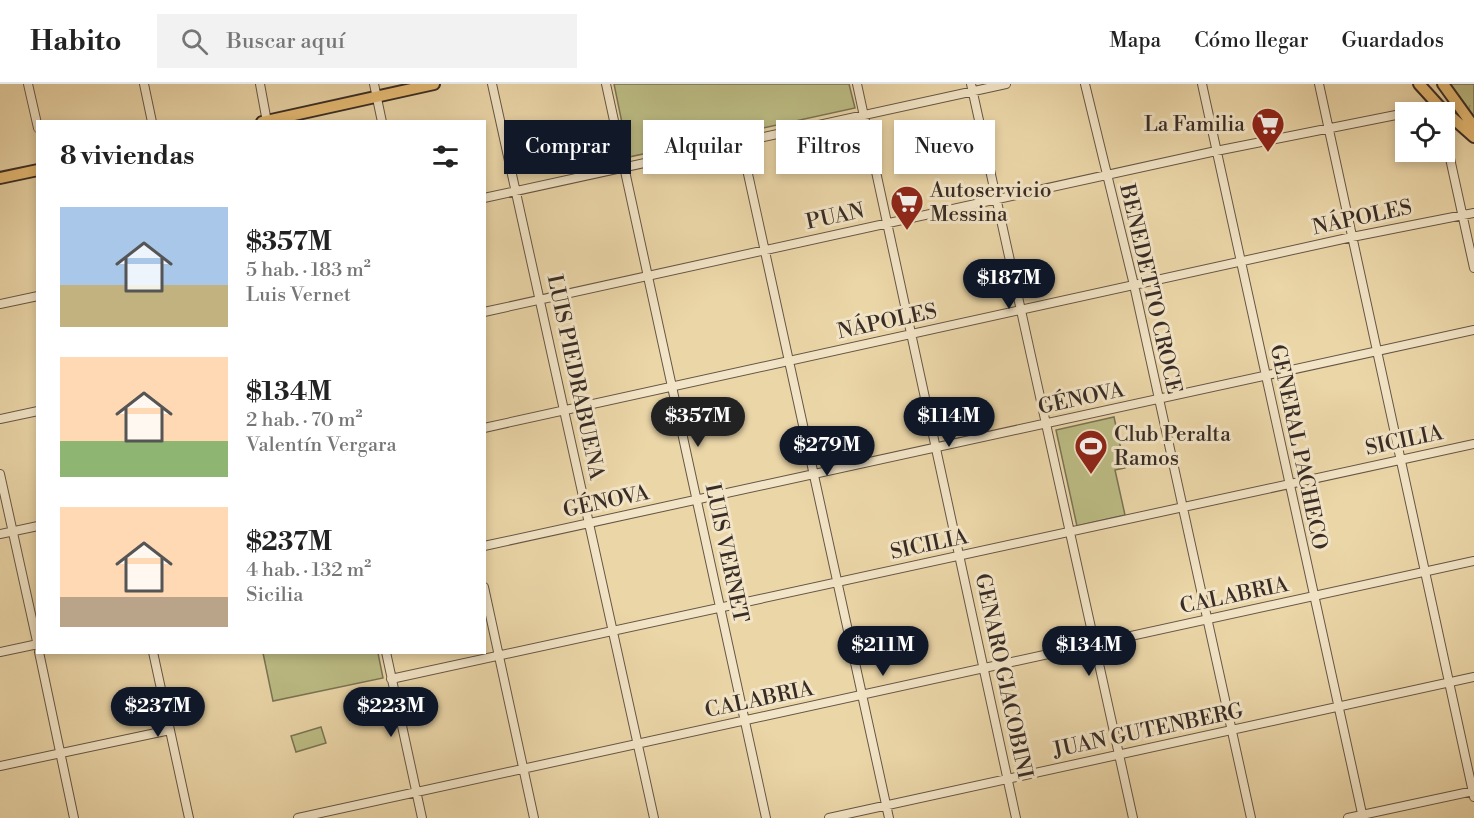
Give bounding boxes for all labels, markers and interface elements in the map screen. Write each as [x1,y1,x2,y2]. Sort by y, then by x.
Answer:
search box [157,14,577,68]
text: Habito [30,24,121,59]
icon: search [178,25,211,58]
text: Buscar aquí [226,28,345,55]
text: Mapa [1109,28,1161,54]
text: Cómo llegar [1194,28,1309,54]
text: Guardados [1342,28,1444,54]
map controls [1395,102,1455,162]
button: locate [1395,102,1455,162]
supermarket icon: La Familia [1250,106,1286,153]
place label: La Familia [1144,112,1245,138]
chip: Comprar [504,120,631,174]
chip: Alquilar [643,120,764,174]
chip: Filtros [776,120,882,174]
chip: Nuevo [894,120,995,174]
text: 8 viviendas [60,140,194,172]
icon: filters [429,140,462,173]
place label: Autoservicio Messina [929,178,1052,228]
street label: BENEDETTO CROCE [1113,181,1187,397]
supermarket icon: Autoservicio Messina [889,184,925,231]
street label: NÁPOLES [1310,193,1414,241]
street label: PUAN [804,198,867,236]
text: $357M [246,226,332,258]
icon: home [108,231,180,303]
text: 5 hab. · 183 m² [246,258,371,283]
pin: $187M [967,259,1051,310]
text: $187M [977,266,1041,291]
street label: LUIS PIEDRABUENA [541,272,610,483]
text: Luis Vernet [246,283,351,308]
street label: NÁPOLES [835,297,939,345]
street label: GENERAL PACHECO [1264,342,1332,552]
street label: GÉNOVA [1035,375,1127,421]
text: $134M [246,376,332,408]
icon: home [108,381,180,453]
pin: $357M [656,397,740,448]
pin: $114M [907,397,991,448]
text: $357M [665,404,731,429]
text: $114M [918,404,980,429]
text: 2 hab. · 70 m² [246,408,363,433]
street label: SICILIA [1363,420,1446,462]
place label: Club Peralta Ramos [1114,422,1231,472]
pin: $279M [785,426,869,477]
sports icon: Club Peralta Ramos [1073,428,1109,475]
text: Valentín Vergara [246,433,397,458]
text: $279M [794,433,860,458]
street label: GÉNOVA [560,478,652,524]
street label: LUIS VERNET [699,481,754,625]
street label: SICILIA [888,524,971,566]
text: $237M [246,526,332,558]
icon: home [108,531,180,603]
text: 4 hab. · 132 m² [246,558,371,583]
street label: GENARO GIACOBINI [969,571,1037,781]
street label: CALABRIA [1178,572,1291,620]
text: Sicilia [246,583,303,608]
pin: $211M [841,626,925,677]
pin: $134M [1047,626,1131,677]
text: $211M [852,633,915,658]
text: $134M [1056,633,1122,658]
street label: CALABRIA [703,676,816,724]
pin: $237M [116,687,200,738]
pin: $223M [349,687,433,738]
text: $237M [125,694,191,719]
text: $223M [357,694,425,719]
street label: JUAN GUTENBERG [1050,698,1246,764]

